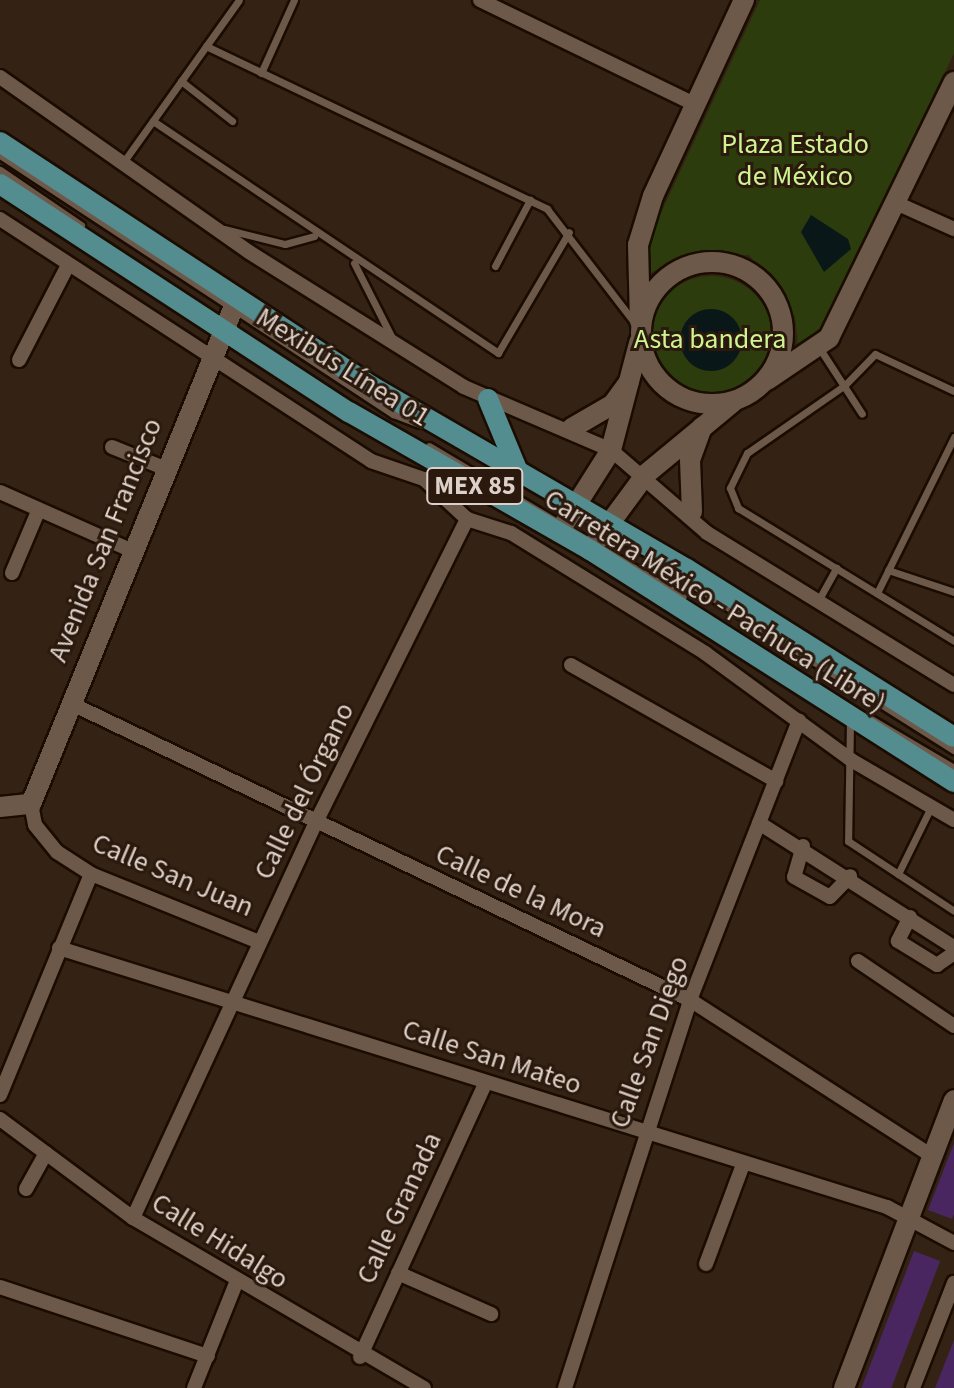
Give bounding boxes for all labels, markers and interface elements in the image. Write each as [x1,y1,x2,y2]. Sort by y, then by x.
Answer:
park label: Plaza Estado de México [721,127,869,193]
street label: Mexibús Línea 01 [250,300,436,434]
park label: Asta bandera [634,322,786,356]
street label: Avenida San Francisco [41,413,169,667]
road number: MEX 85 [425,464,525,508]
street label: Carretera México - Pachuca (Libre) [538,482,892,720]
street label: Calle del Órgano [247,697,361,885]
street label: Calle San Juan [87,826,259,924]
street label: Calle de la Mora [430,837,612,945]
street label: Calle San Diego [602,951,696,1133]
street label: Calle San Mateo [398,1012,586,1102]
street label: Calle Granada [349,1127,449,1289]
street label: Calle Hidalgo [145,1186,295,1296]

